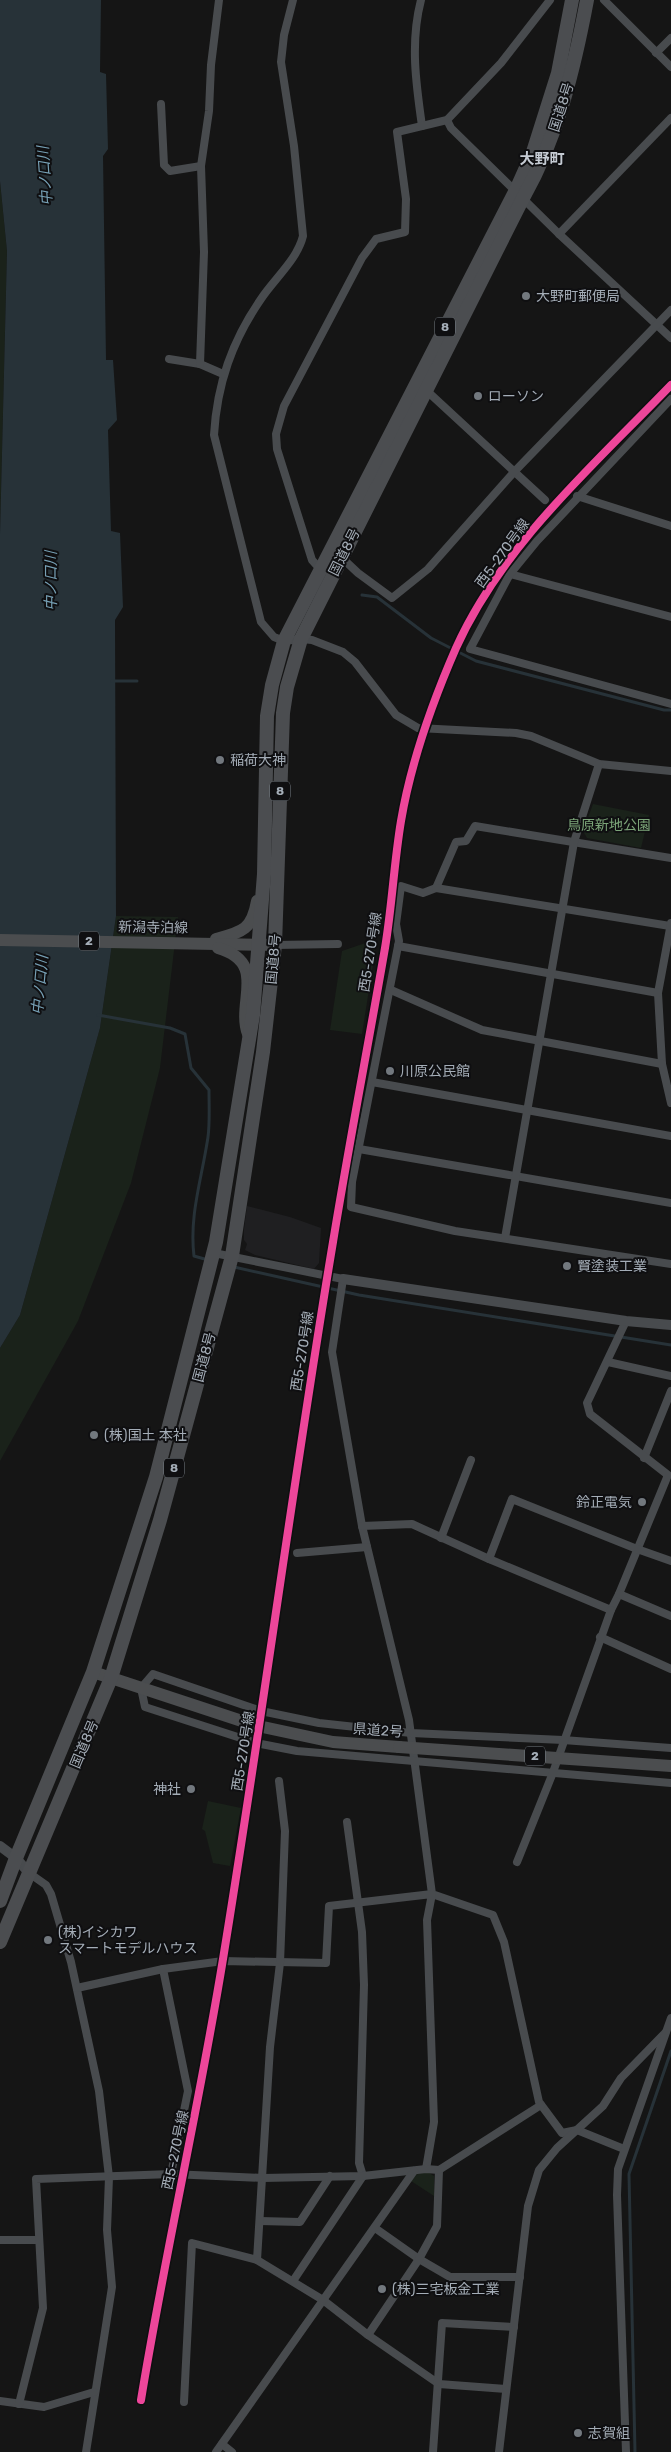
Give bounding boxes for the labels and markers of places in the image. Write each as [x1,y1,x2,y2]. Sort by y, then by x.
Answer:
place label: 大野町郵便局 [536,288,620,305]
marker: 大野町郵便局 [520,290,532,302]
place label: ローソン [488,388,544,405]
marker: ローソン [472,390,484,402]
place label: 稲荷大神 [230,752,286,769]
marker: 稲荷大神 [214,754,226,766]
place label: 川原公民館 [400,1063,470,1080]
marker: 川原公民館 [384,1065,396,1077]
place label: 賢塗装工業 [577,1258,647,1275]
marker: 賢塗装工業 [561,1260,573,1272]
place label: (株)国土 本社 [104,1427,187,1444]
marker: (株)国土 本社 [88,1429,100,1441]
place label: 鈴正電気 [576,1494,632,1511]
marker: 鈴正電気 [636,1496,648,1508]
place label: 神社 [153,1781,181,1798]
marker: 神社 [185,1783,197,1795]
place label: (株)イシカワ スマートモデルハウス [58,1924,198,1957]
marker: (株)イシカワ スマートモデルハウス [42,1934,54,1946]
place label: (株)三宅板金工業 [392,2281,500,2298]
marker: (株)三宅板金工業 [376,2283,388,2295]
place label: 志賀組 [588,2425,630,2442]
marker: 志賀組 [572,2427,584,2439]

